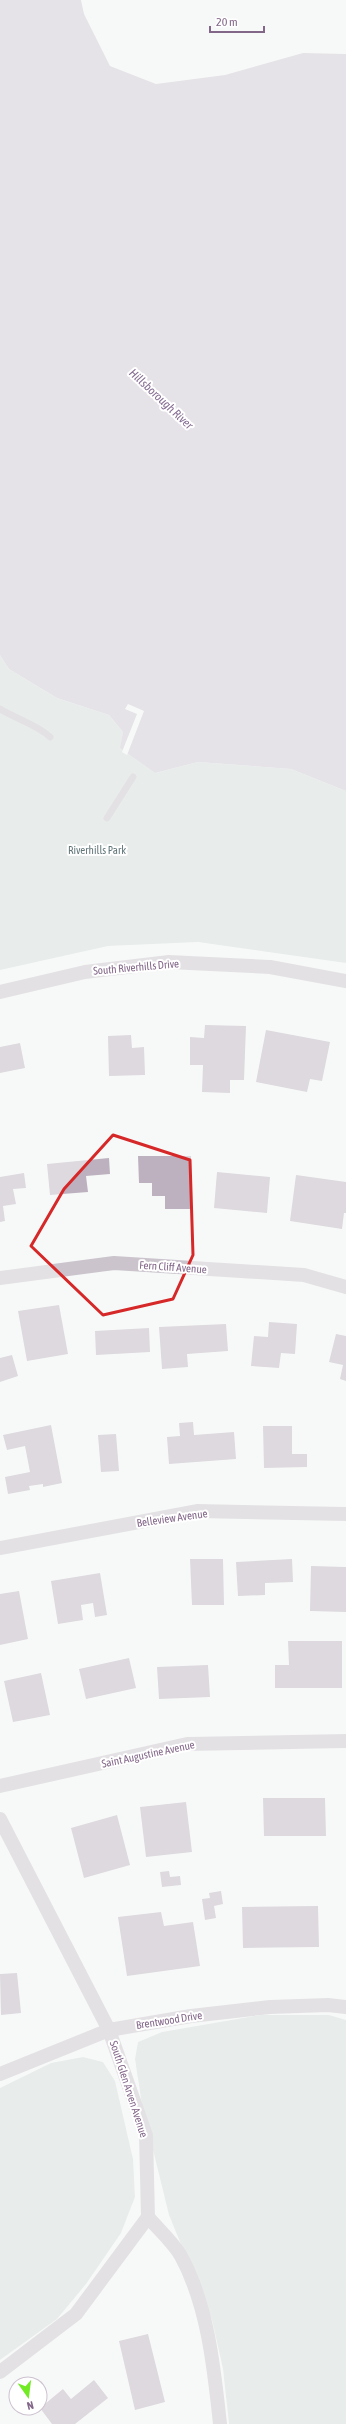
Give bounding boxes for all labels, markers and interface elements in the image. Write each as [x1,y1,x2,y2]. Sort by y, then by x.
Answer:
scale bar [210,8,264,34]
text: 20 m [216,15,238,29]
water label: Hillsborough River [126,366,196,432]
park label: Riverhills Park [68,844,126,856]
street label: South Riverhills Drive [93,957,179,977]
street label: Fern Cliff Avenue [139,1259,207,1275]
street label: Belleview Avenue [136,1507,208,1529]
street label: Saint Augustine Avenue [100,1738,196,1770]
street label: Brentwood Drive [135,2009,203,2031]
street label: South Glen Arven Avenue [108,2039,150,2139]
north arrow [8,2376,48,2416]
text: N [26,2399,35,2412]

